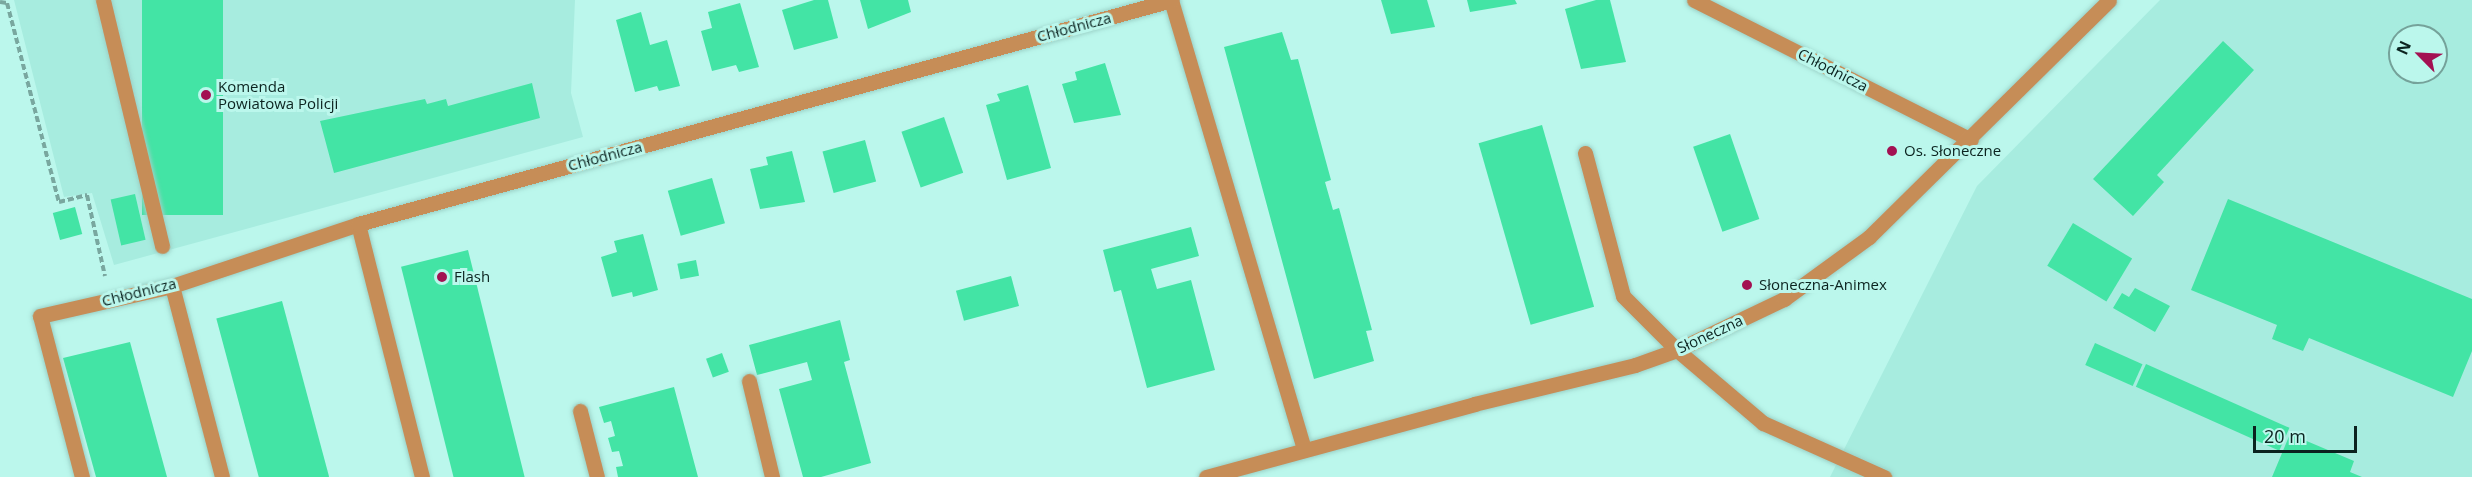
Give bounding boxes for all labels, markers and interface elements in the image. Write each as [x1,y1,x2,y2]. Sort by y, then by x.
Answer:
street label: Chłodnicza [1035,8,1113,46]
north arrow [2388,24,2448,84]
text: N [2391,37,2416,58]
street label: Chłodnicza [1795,45,1871,95]
place label: Komenda Powiatowa Policji [218,77,338,112]
marker: Komenda Powiatowa Policji [199,88,213,102]
street label: Chłodnicza [566,137,644,175]
place label: Os. Słoneczne [1904,142,2001,160]
marker: Os. Słoneczne [1885,144,1899,158]
place label: Flash [454,268,490,286]
marker: Flash [435,270,449,284]
street label: Chłodnicza [100,274,178,310]
place label: Słoneczna-Animex [1759,276,1887,294]
marker: Słoneczna-Animex [1740,278,1754,292]
street label: Słoneczna [1674,311,1746,357]
scale bar [2256,414,2360,452]
text: 20 m [2264,424,2306,448]

